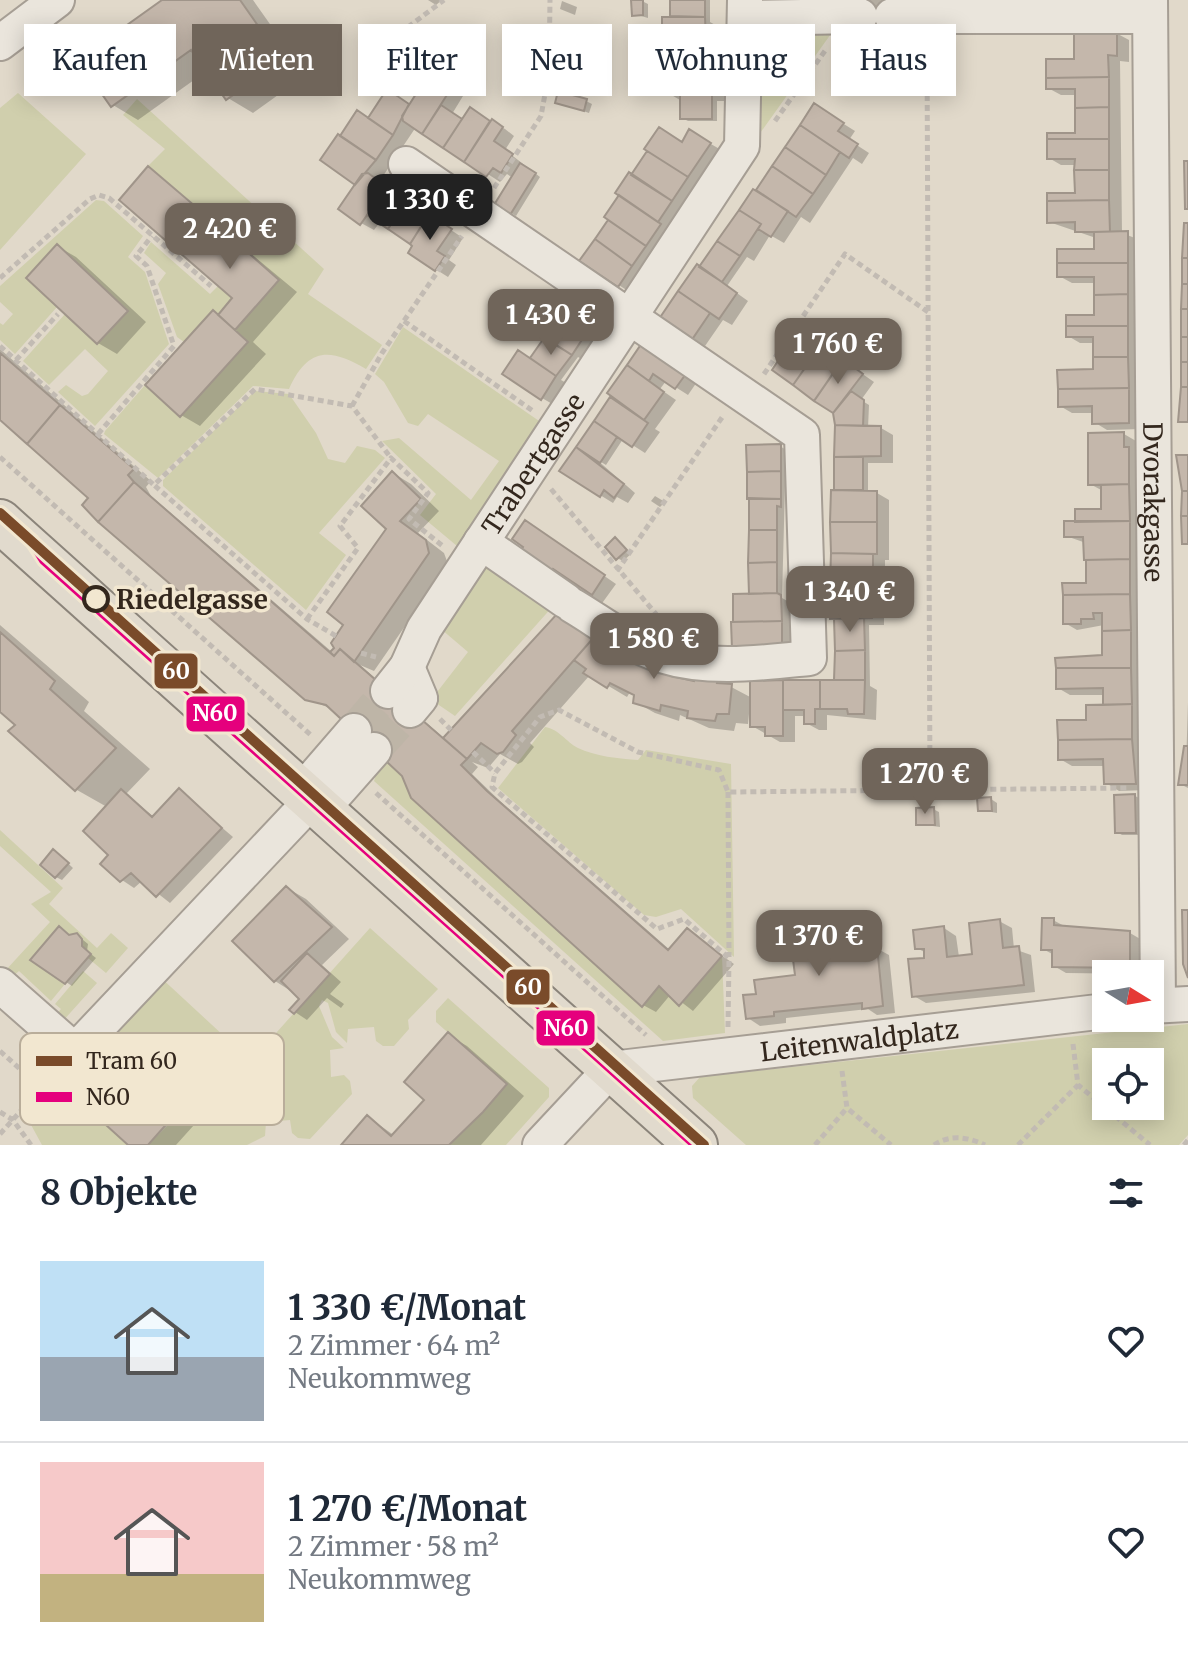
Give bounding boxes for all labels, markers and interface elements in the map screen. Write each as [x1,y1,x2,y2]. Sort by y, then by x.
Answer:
chip: Kaufen [24,24,176,96]
chip: Mieten [192,24,342,96]
chip: Filter [358,24,486,96]
chip: Neu [502,24,612,96]
chip: Wohnung [628,24,815,96]
chip: Haus [831,24,956,96]
pin: 1 330 € [356,174,504,242]
text: 1 330 € [385,183,475,216]
pin: 2 420 € [156,203,304,271]
text: 2 420 € [183,212,277,245]
pin: 1 430 € [477,289,625,357]
text: 1 430 € [506,298,596,331]
pin: 1 760 € [764,318,912,386]
text: 1 760 € [793,327,883,360]
street label: Trabertgasse [474,387,591,541]
street label: Dvorakgasse [1137,422,1171,582]
pin: 1 340 € [776,566,924,634]
text: 1 340 € [804,575,896,608]
place label: Riedelgasse [116,583,268,616]
marker: Riedelgasse [83,586,109,612]
pin: 1 580 € [580,613,728,681]
text: 1 580 € [608,622,700,655]
line badge: 60 [153,652,199,690]
text: 60 [162,657,190,685]
line badge: N60 [185,695,246,733]
text: N60 [192,699,238,727]
pin: 1 270 € [851,748,999,816]
text: 1 270 € [880,757,970,790]
pin: 1 370 € [745,910,893,978]
text: 1 370 € [774,919,864,952]
north arrow [1092,960,1164,1032]
map controls [1092,960,1164,1120]
line badge: 60 [505,968,551,1006]
text: 60 [514,973,542,1001]
line badge: N60 [535,1009,596,1047]
street label: Leitenwaldplatz [758,1012,960,1068]
text: N60 [543,1014,589,1042]
legend [20,1033,284,1125]
text: Tram 60 [86,1047,177,1075]
button: locate [1092,1048,1164,1120]
text: N60 [86,1083,130,1111]
icon: filters [1104,1171,1148,1215]
text: 8 Objekte [40,1172,197,1214]
text: 1 330 €/Monat [288,1287,526,1329]
icon: home [104,1293,200,1389]
icon: heart [1104,1319,1148,1363]
text: 2 Zimmer · 64 m² [288,1329,500,1362]
text: Neukommweg [288,1362,471,1395]
text: 1 270 €/Monat [288,1488,527,1530]
icon: home [104,1494,200,1590]
icon: heart [1104,1520,1148,1564]
text: 2 Zimmer · 58 m² [288,1530,499,1563]
text: Neukommweg [288,1563,471,1596]

